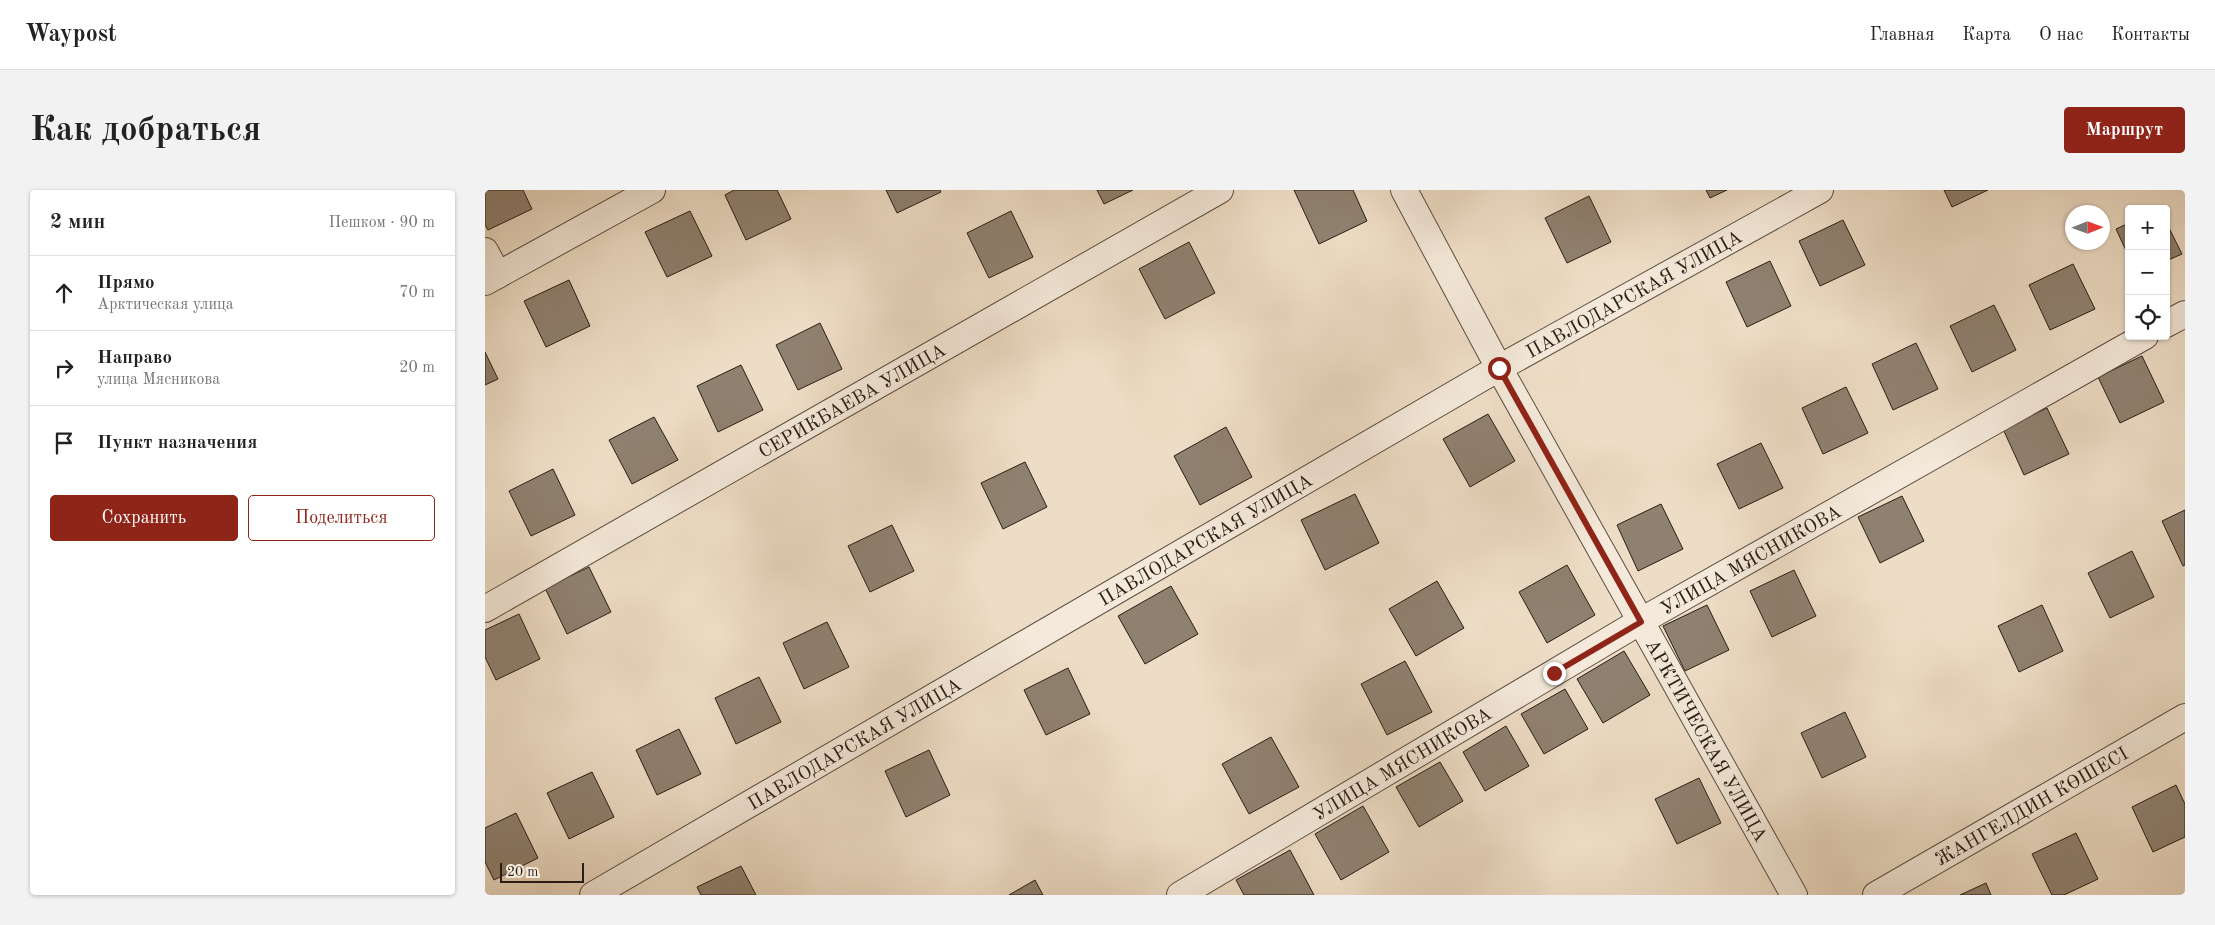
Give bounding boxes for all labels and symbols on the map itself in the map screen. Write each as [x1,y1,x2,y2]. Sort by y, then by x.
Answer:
north arrow [2065,205,2110,250]
street label: ПАВЛОДАРСКАЯ УЛИЦА [1524,228,1746,363]
street label: СЕРИКБАЕВА УЛИЦА [756,341,950,463]
route start [1488,357,1511,380]
street label: ПАВЛОДАРСКАЯ УЛИЦА [1096,471,1317,611]
street label: УЛИЦА МЯСНИКОВА [1658,503,1846,620]
street label: АРКТИЧЕСКАЯ УЛИЦА [1641,637,1769,846]
route end [1543,662,1566,685]
street label: ПАВЛОДАРСКАЯ УЛИЦА [745,676,966,815]
street label: УЛИЦА МЯСНИКОВА [1310,705,1496,826]
street label: ЖАНГЕЛДИН КӨШЕСІ [1933,745,2132,871]
scale bar [500,860,584,883]

